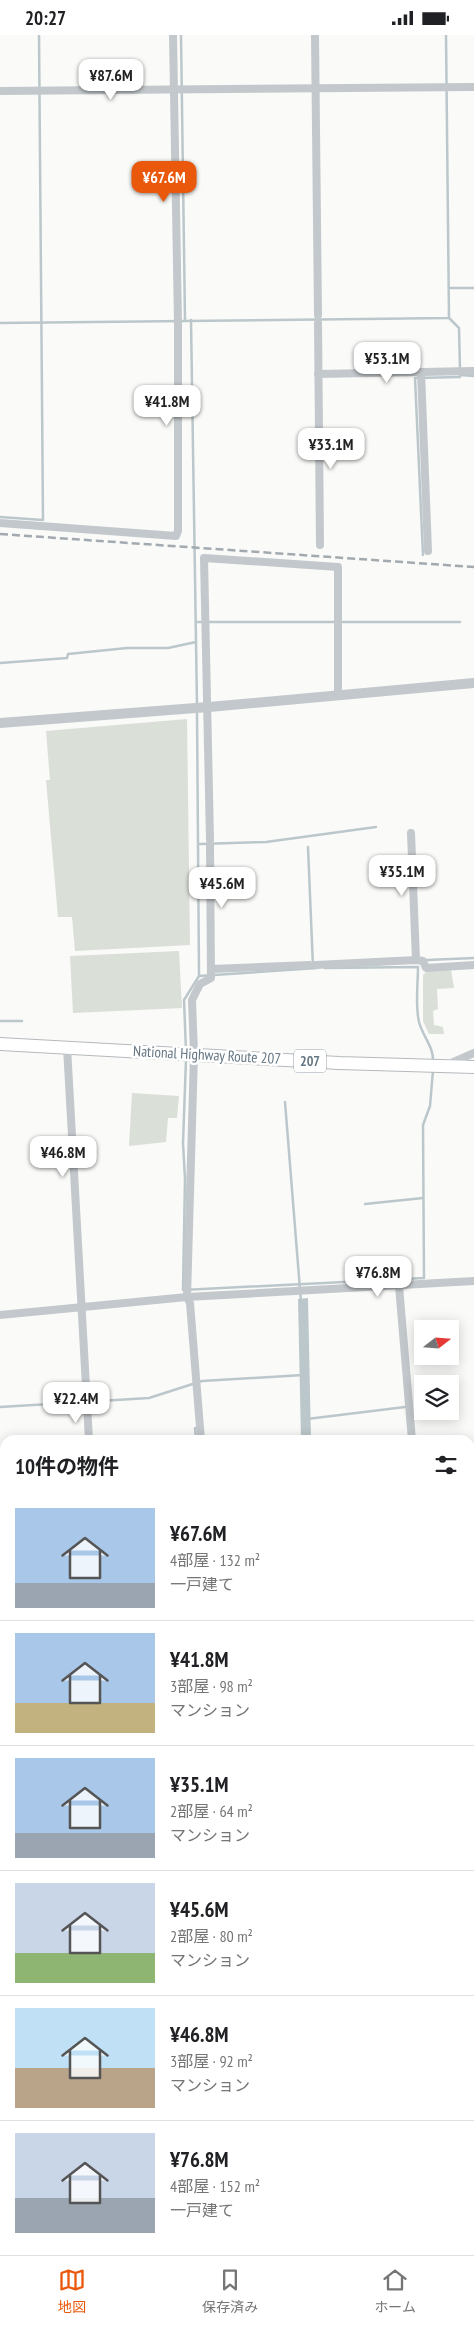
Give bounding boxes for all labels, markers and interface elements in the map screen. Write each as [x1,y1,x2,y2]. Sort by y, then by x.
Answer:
text: 20:27 [25,6,66,30]
pin: ¥87.6M [70,58,152,101]
text: ¥87.6M [89,65,133,85]
pin: ¥67.6M [123,161,205,203]
text: ¥67.6M [142,167,186,187]
pin: ¥53.1M [346,341,428,384]
text: ¥53.1M [365,348,409,368]
pin: ¥41.8M [126,385,208,427]
text: ¥41.8M [145,391,189,411]
pin: ¥33.1M [290,427,372,470]
text: ¥33.1M [309,434,353,454]
pin: ¥35.1M [361,855,443,897]
text: ¥35.1M [380,861,424,881]
pin: ¥45.6M [181,867,263,909]
text: ¥45.6M [200,873,244,893]
street label: National Highway Route 207 [133,1041,281,1068]
road number: 207 [294,1049,326,1073]
pin: ¥46.8M [22,1135,104,1178]
text: ¥46.8M [41,1142,85,1162]
pin: ¥76.8M [337,1255,419,1298]
text: ¥76.8M [356,1262,400,1282]
north arrow [414,1320,459,1365]
map controls [414,1320,459,1420]
button: layers [414,1375,459,1420]
pin: ¥22.4M [35,1381,117,1424]
text: ¥22.4M [54,1388,98,1408]
icon: filters [432,1451,460,1479]
text: 10件の物件 [15,1453,119,1480]
text: ¥67.6M [170,1520,226,1547]
icon: home [55,1528,115,1588]
text: 4部屋 · 132 m² [170,1550,260,1570]
text: 一戸建て [170,1574,234,1594]
text: ¥41.8M [170,1646,229,1673]
icon: home [55,1653,115,1713]
text: 3部屋 · 98 m² [170,1676,253,1696]
text: マンション [170,1700,250,1720]
text: ¥35.1M [170,1771,229,1798]
icon: home [55,1778,115,1838]
text: 2部屋 · 64 m² [170,1801,253,1821]
text: マンション [170,1825,250,1845]
text: ¥45.6M [170,1896,229,1923]
icon: home [55,1903,115,1963]
text: 2部屋 · 80 m² [170,1926,253,1946]
text: マンション [170,1950,250,1970]
text: ¥46.8M [170,2021,229,2048]
icon: home [55,2028,115,2088]
text: 3部屋 · 92 m² [170,2051,253,2071]
text: マンション [170,2075,250,2095]
text: ¥76.8M [170,2146,229,2173]
icon: home [55,2153,115,2213]
text: 4部屋 · 152 m² [170,2176,260,2196]
text: 一戸建て [170,2200,234,2220]
tab: 地図 [58,2266,86,2316]
tab: 保存済み [202,2266,258,2316]
tab: ホーム [374,2266,416,2316]

